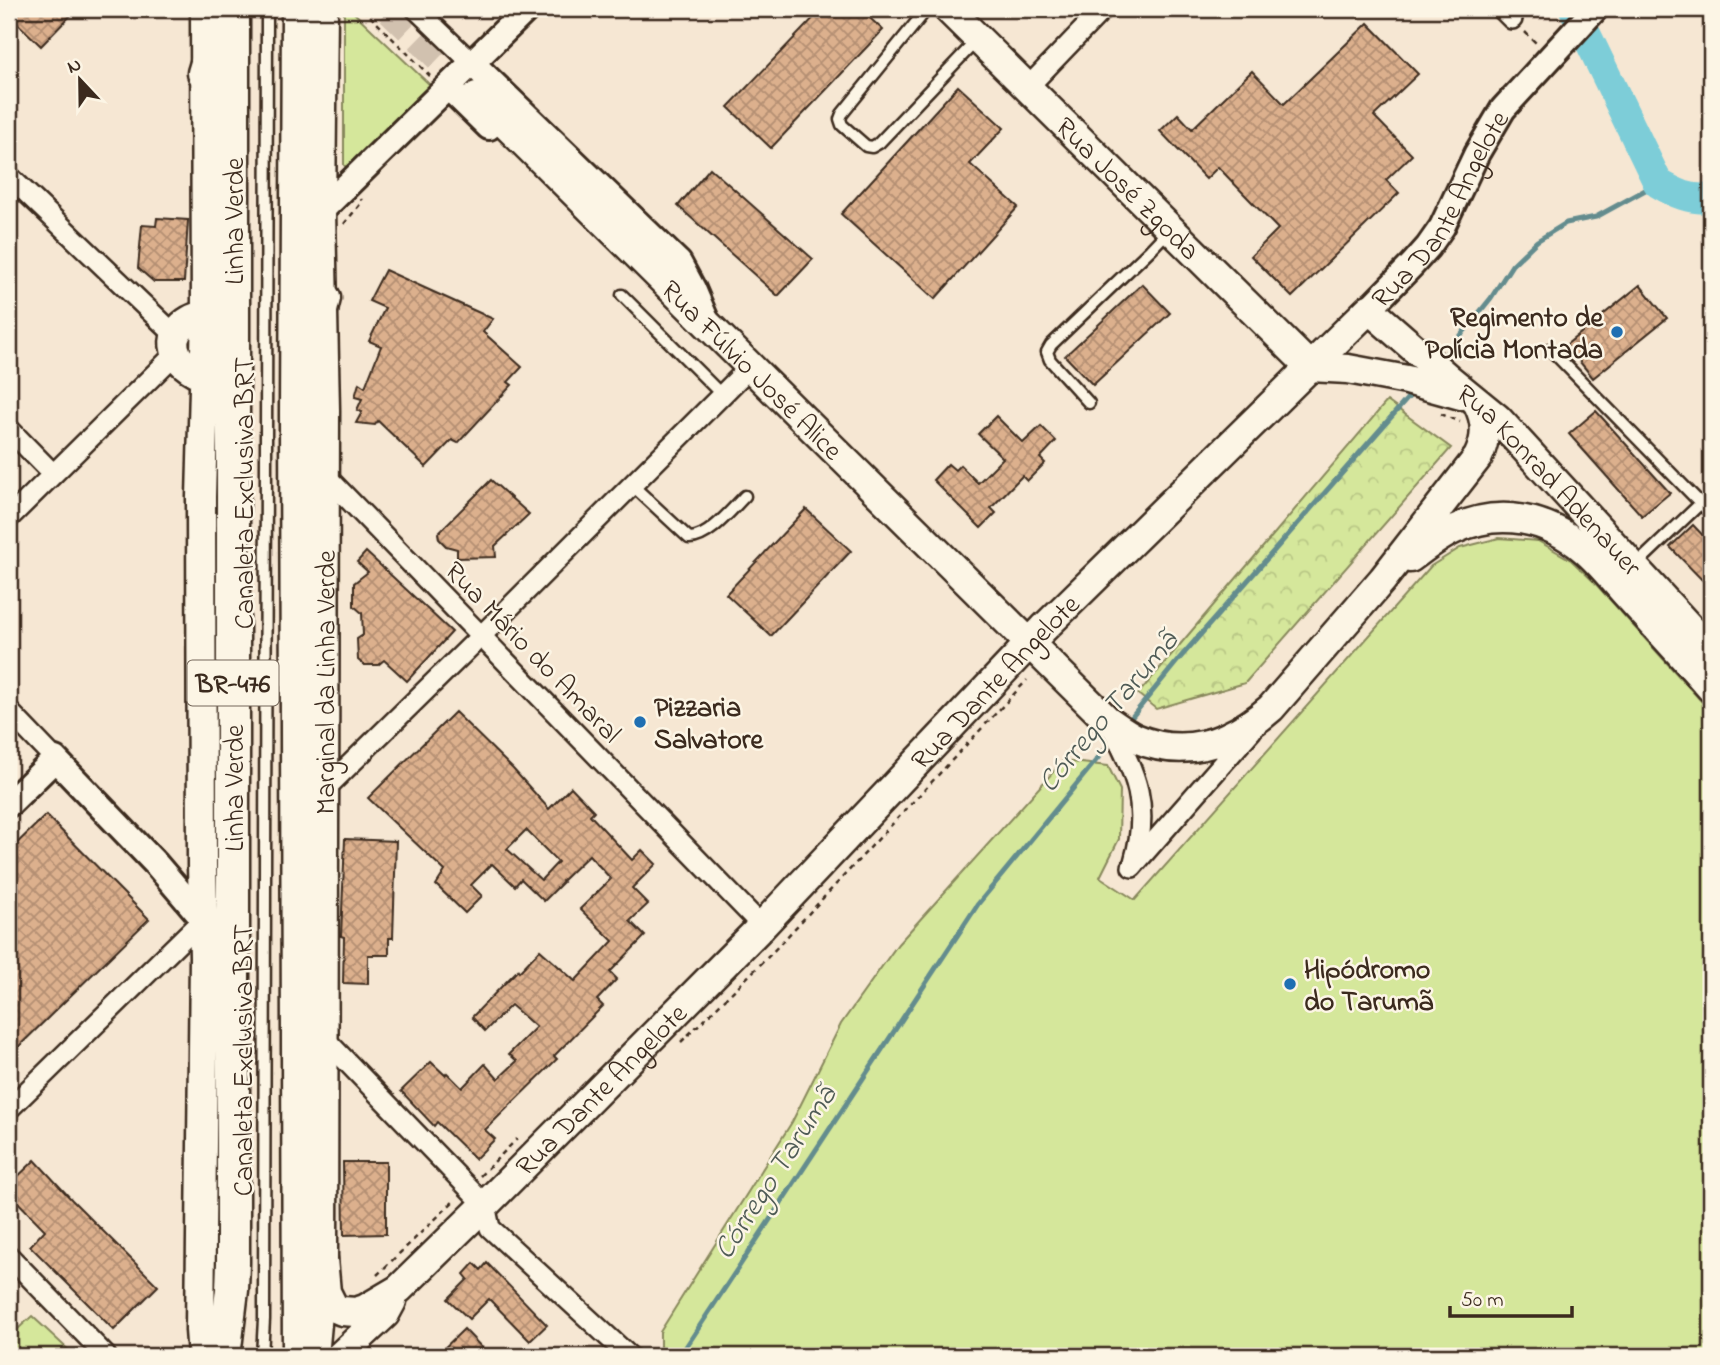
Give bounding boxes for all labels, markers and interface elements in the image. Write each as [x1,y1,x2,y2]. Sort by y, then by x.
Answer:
north arrow [46,46,116,116]
text: N [64,52,86,81]
street label: Rua Dante Angelote [1363,104,1522,319]
street label: Rua José Zgoda [1044,109,1208,271]
street label: Linha Verde [216,157,257,285]
street label: Rua Fúlvio José Alice [650,272,851,472]
place label: Regimento de Polícia Montada [1425,299,1604,372]
marker: Regimento de Polícia Montada [1609,324,1625,340]
street label: Canaleta Exclusiva BRT [226,357,267,629]
street label: Rua Konrad Adenauer [1446,376,1650,587]
street label: Marginal da Linha Verde [307,550,349,815]
street label: Rua Mário do Amaral [433,553,630,754]
street label: Rua Dante Angelote [903,586,1091,781]
water label: Córrego Tarumã [1029,620,1192,803]
road number: BR-476 [188,660,278,706]
place label: Pizzaria Salvatore [654,689,764,762]
marker: Pizzaria Salvatore [632,714,648,730]
street label: Linha Verde [216,724,257,852]
street label: Canaleta Exclusiva BRT [225,924,266,1196]
place label: Hipódromo do Tarumã [1304,951,1434,1024]
marker: Hipódromo do Tarumã [1282,976,1298,992]
street label: Rua Dante Angelote [507,995,699,1187]
water label: Córrego Tarumã [704,1076,851,1269]
scale bar [1450,1274,1573,1318]
text: 50 m [1461,1286,1504,1316]

